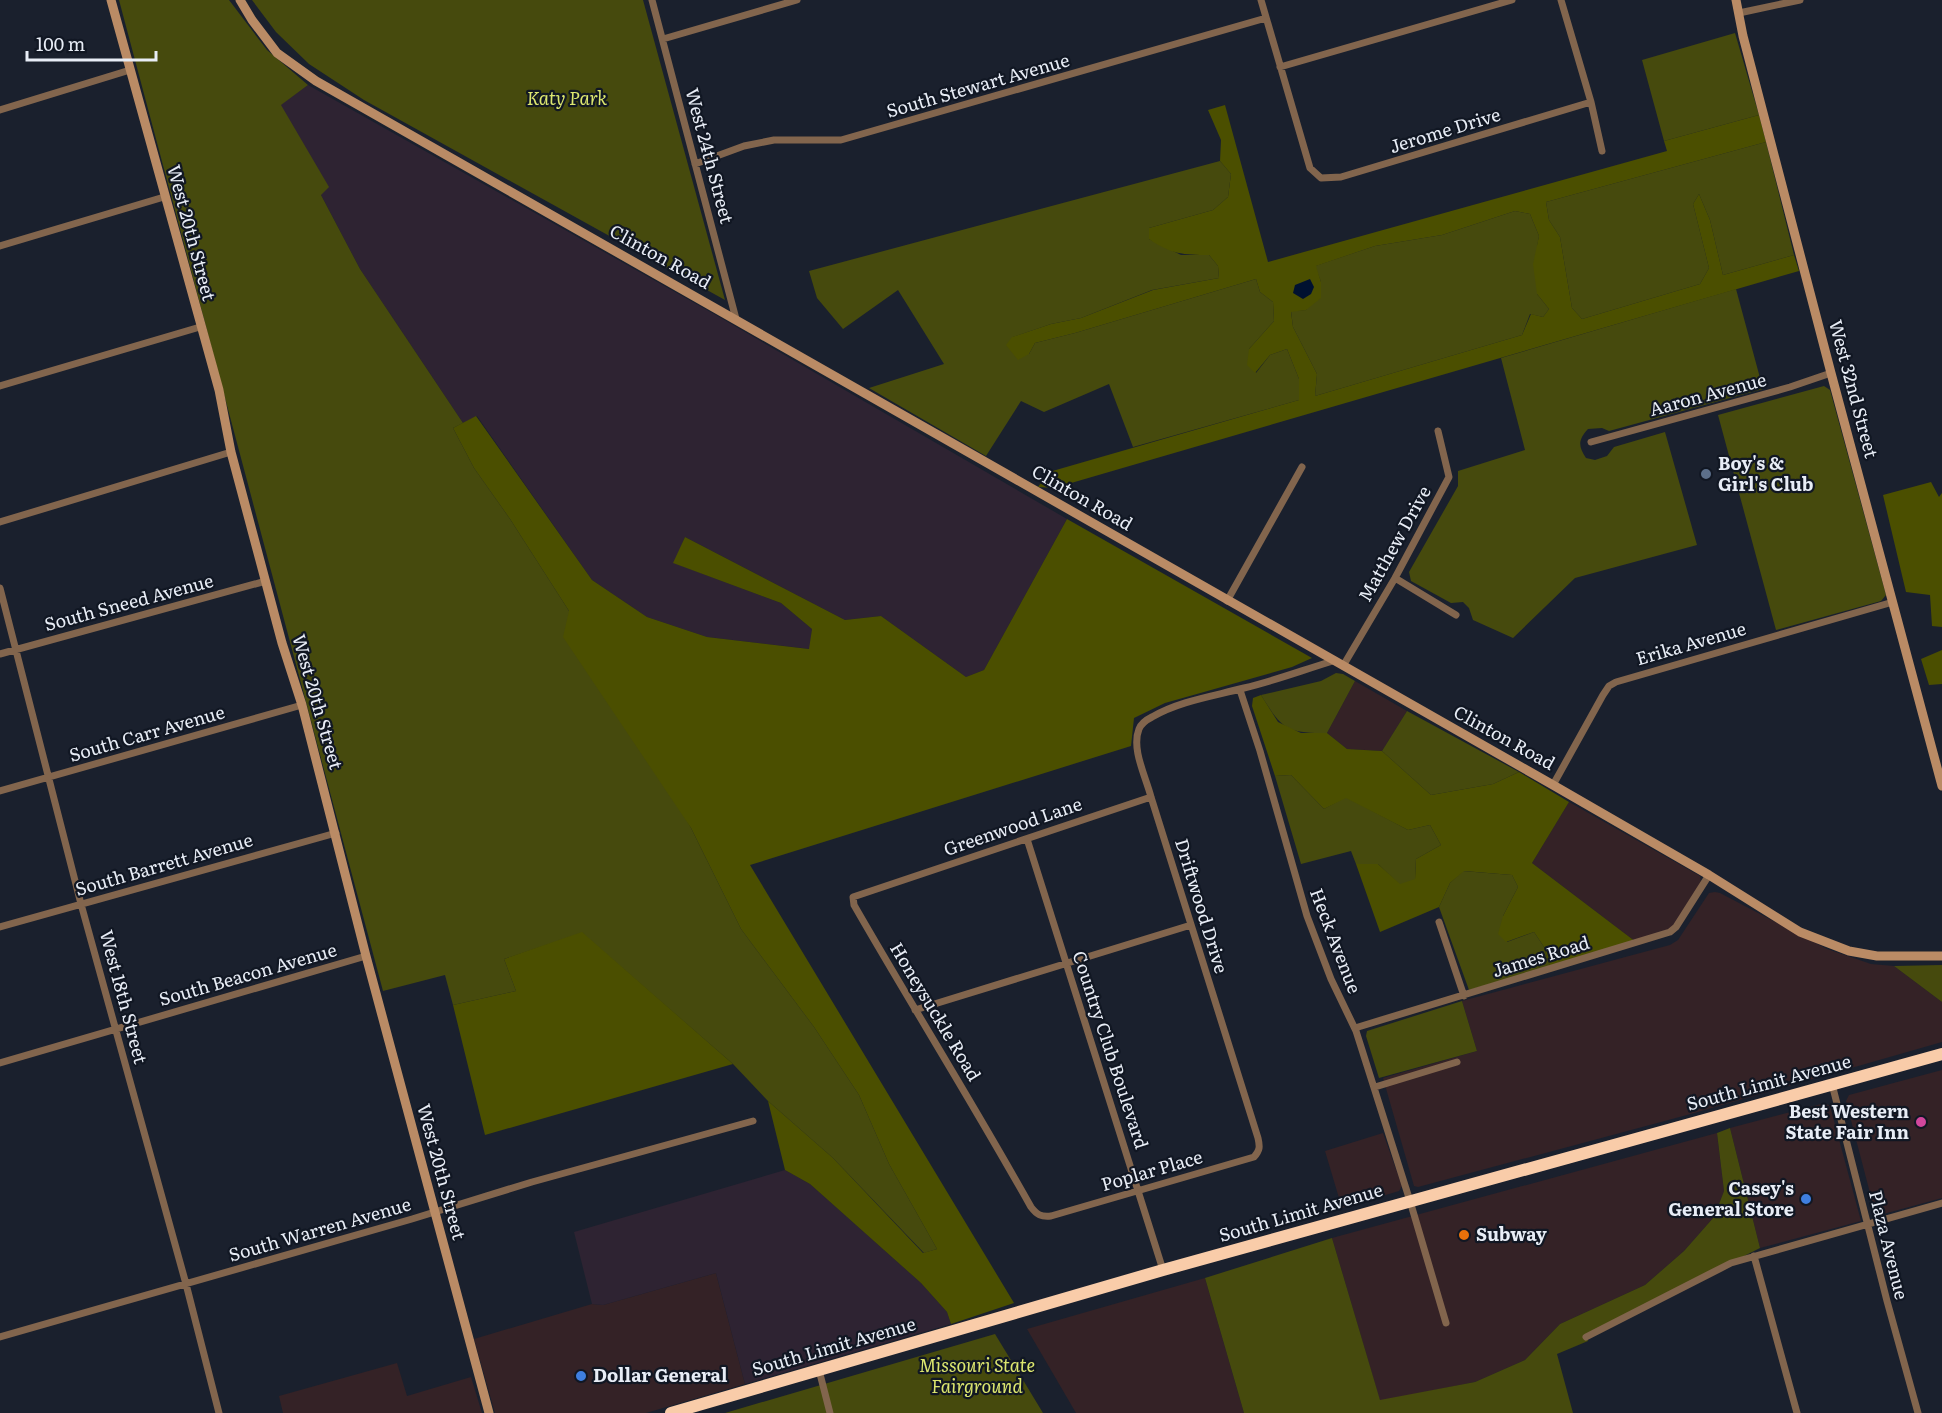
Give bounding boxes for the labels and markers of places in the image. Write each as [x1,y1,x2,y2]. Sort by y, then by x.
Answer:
place label: Boy's & Girl's Club [1718,449,1814,497]
marker: Boy's & Girl's Club [1699,467,1713,481]
place label: Best Western State Fair Inn [1785,1097,1909,1145]
marker: Best Western State Fair Inn [1914,1115,1928,1129]
place label: Casey's General Store [1668,1174,1794,1222]
marker: Casey's General Store [1799,1192,1813,1206]
place label: Subway [1476,1220,1547,1247]
marker: Subway [1457,1228,1471,1242]
place label: Dollar General [593,1361,728,1388]
marker: Dollar General [574,1369,588,1383]

